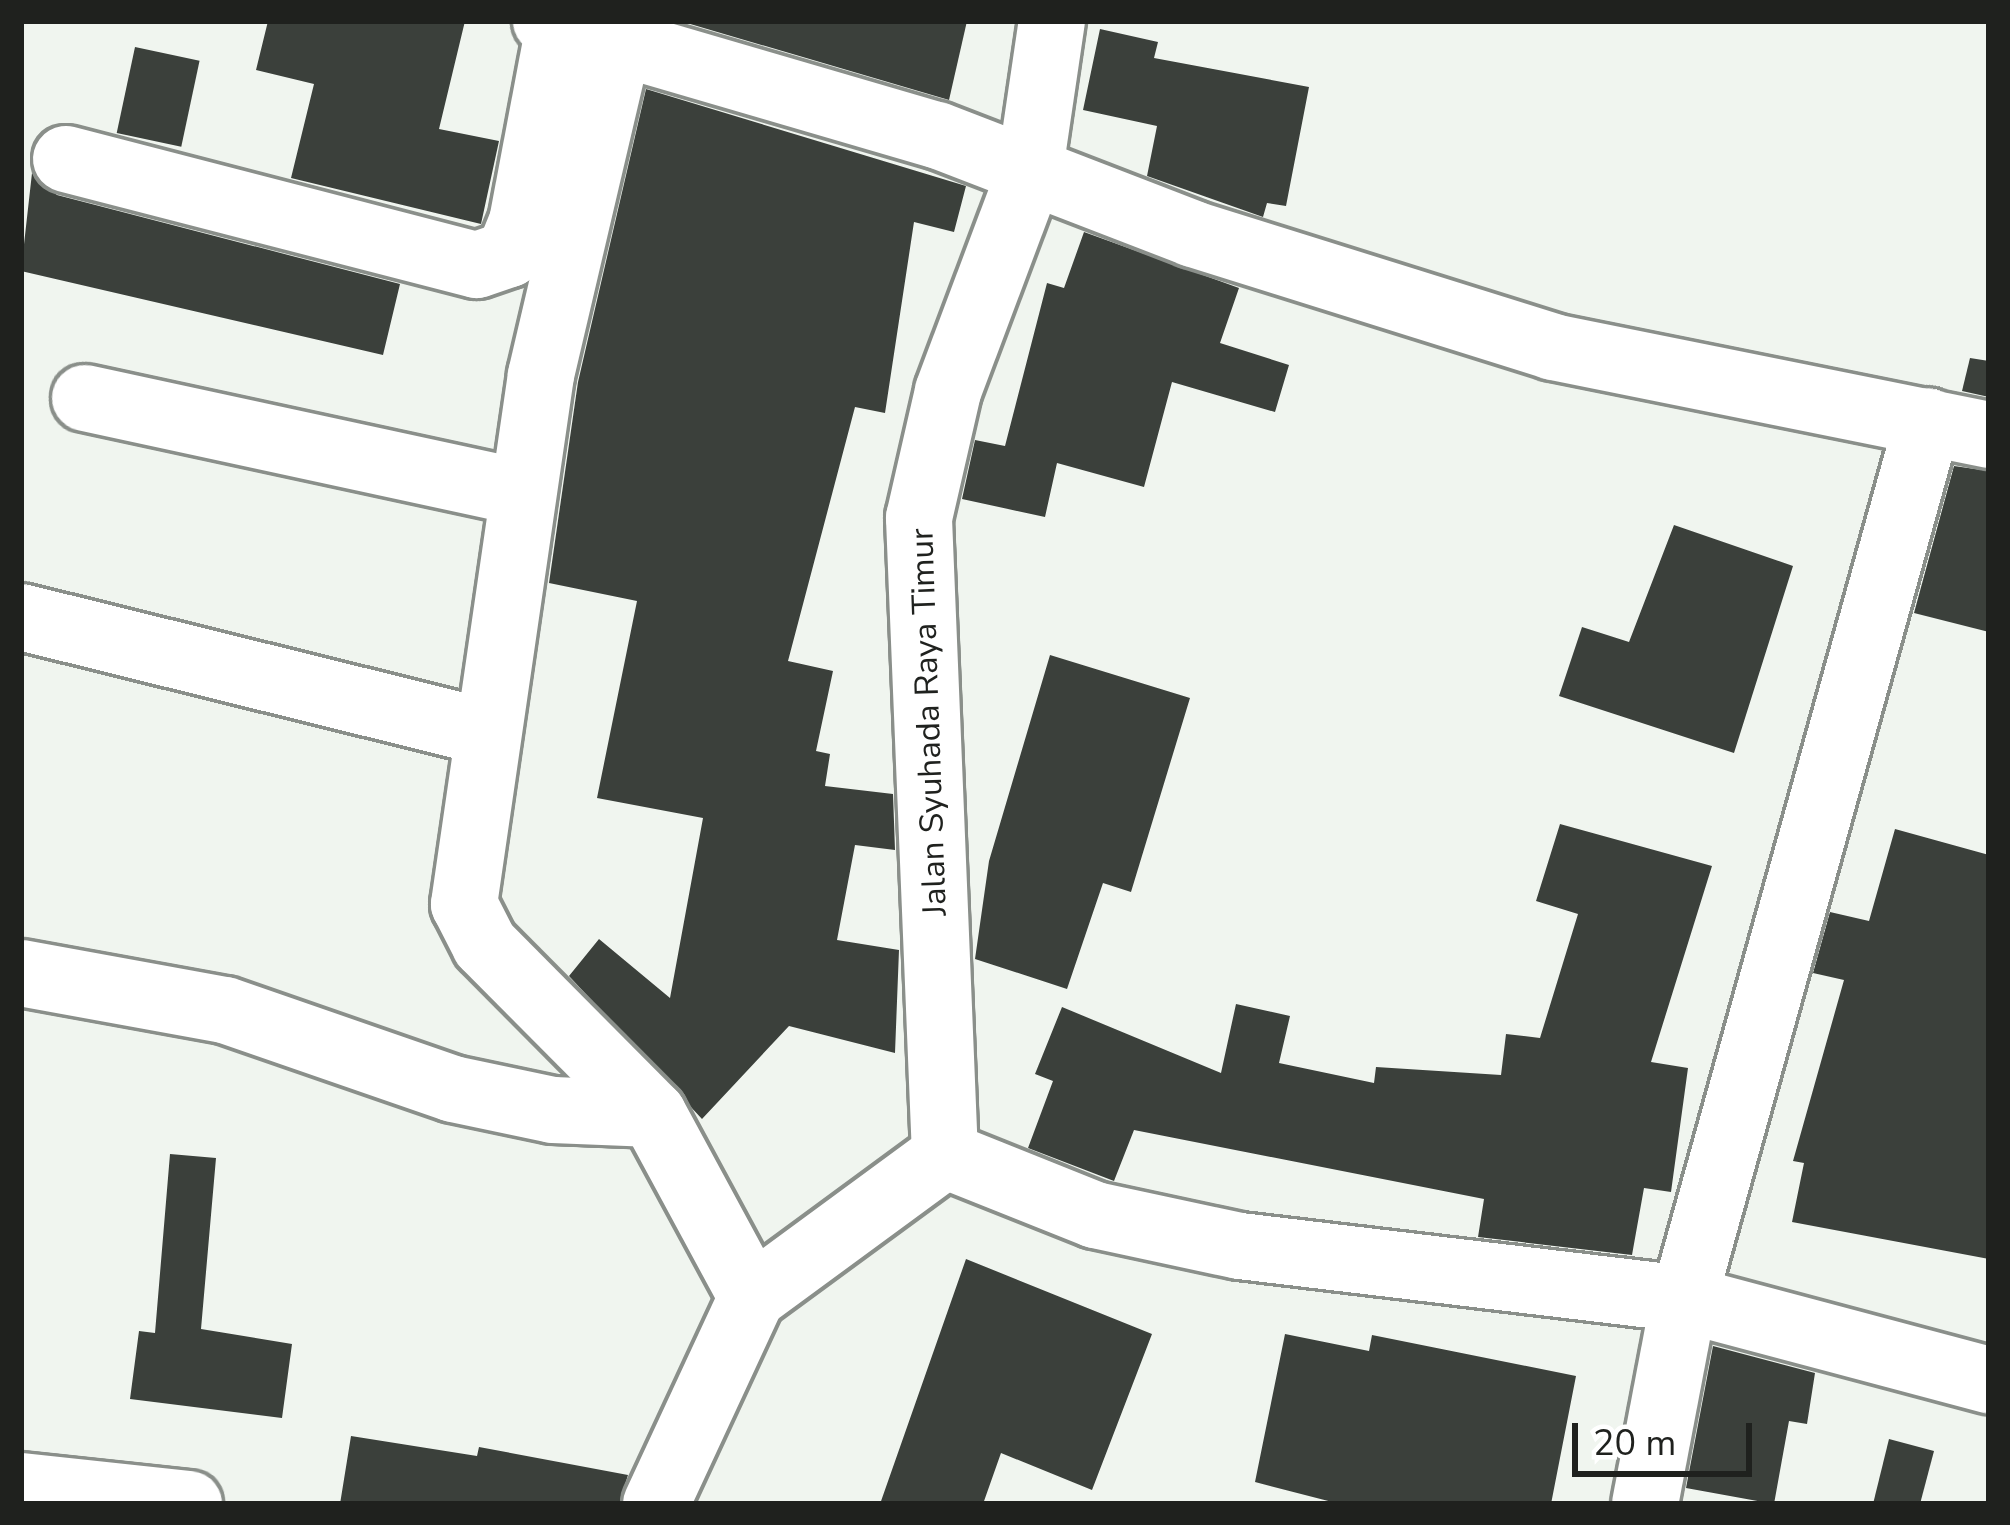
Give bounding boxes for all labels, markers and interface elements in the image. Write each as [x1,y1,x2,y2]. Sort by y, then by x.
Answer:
street label: Jalan Syuhada Raya Timur [902,528,956,916]
scale bar [1578,1399,1758,1473]
text: 20 m [1593,1419,1676,1468]

